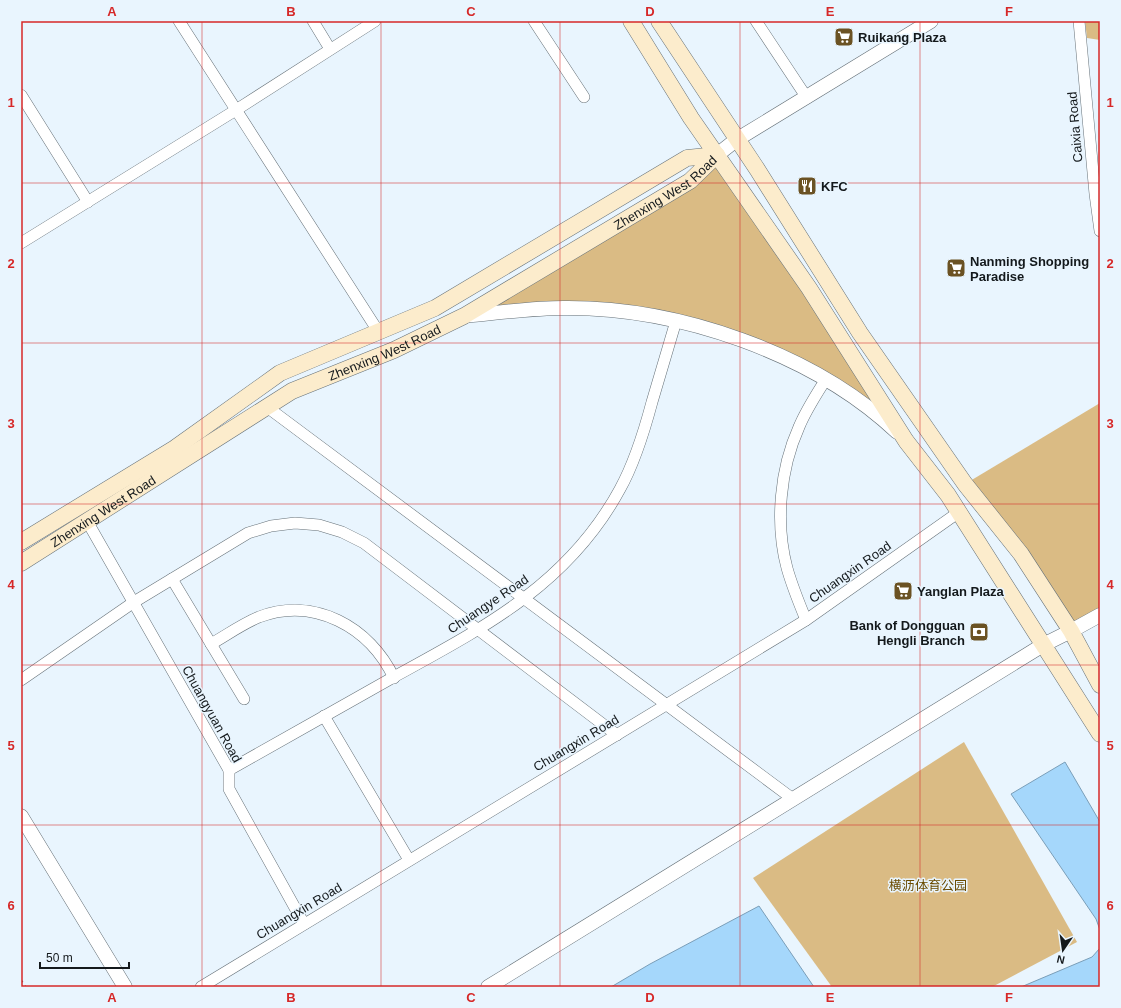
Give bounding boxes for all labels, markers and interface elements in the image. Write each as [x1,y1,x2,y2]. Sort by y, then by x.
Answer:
text: A [107,4,117,19]
text: B [286,4,296,19]
text: C [466,4,476,19]
text: D [645,4,655,19]
text: E [826,4,835,19]
text: F [1005,4,1013,19]
supermarket icon: Ruikang Plaza [833,26,855,48]
place label: Ruikang Plaza [858,30,947,45]
street label: Caixia Road [1064,91,1086,163]
text: 1 [7,95,15,110]
text: 1 [1106,95,1114,110]
street label: Zhenxing West Road [611,152,719,232]
restaurant icon: KFC [796,175,818,197]
place label: KFC [821,179,848,194]
place label: Nanming Shopping Paradise [970,254,1089,284]
text: 2 [7,256,15,271]
text: 2 [1106,256,1114,271]
supermarket icon: Nanming Shopping Paradise [945,257,967,279]
street label: Zhenxing West Road [326,321,443,383]
text: 3 [7,416,15,431]
text: 3 [1106,416,1114,431]
street label: Zhenxing West Road [48,472,158,550]
street label: Chuangxin Road [806,538,894,606]
street label: Chuangye Road [445,572,531,636]
text: 4 [7,577,15,592]
text: 4 [1106,577,1114,592]
supermarket icon: Yanglan Plaza [892,580,914,602]
place label: Yanglan Plaza [917,584,1004,599]
place label: Bank of Dongguan Hengli Branch [849,618,965,648]
bank icon: Bank of Dongguan Hengli Branch [968,621,990,643]
street label: Chuangyuan Road [179,663,245,765]
street label: Chuangxin Road [531,712,621,774]
text: 5 [7,738,15,753]
text: 5 [1106,738,1114,753]
park label: 横沥体育公园 [889,878,967,893]
street label: Chuangxin Road [254,880,344,942]
text: 6 [7,898,15,913]
text: 6 [1106,898,1114,913]
north arrow [1043,930,1083,970]
scale bar [40,944,129,970]
text: 50 m [46,951,73,965]
text: N [1055,953,1066,966]
text: A [107,990,117,1005]
text: B [286,990,296,1005]
text: C [466,990,476,1005]
text: D [645,990,655,1005]
text: E [826,990,835,1005]
text: F [1005,990,1013,1005]

